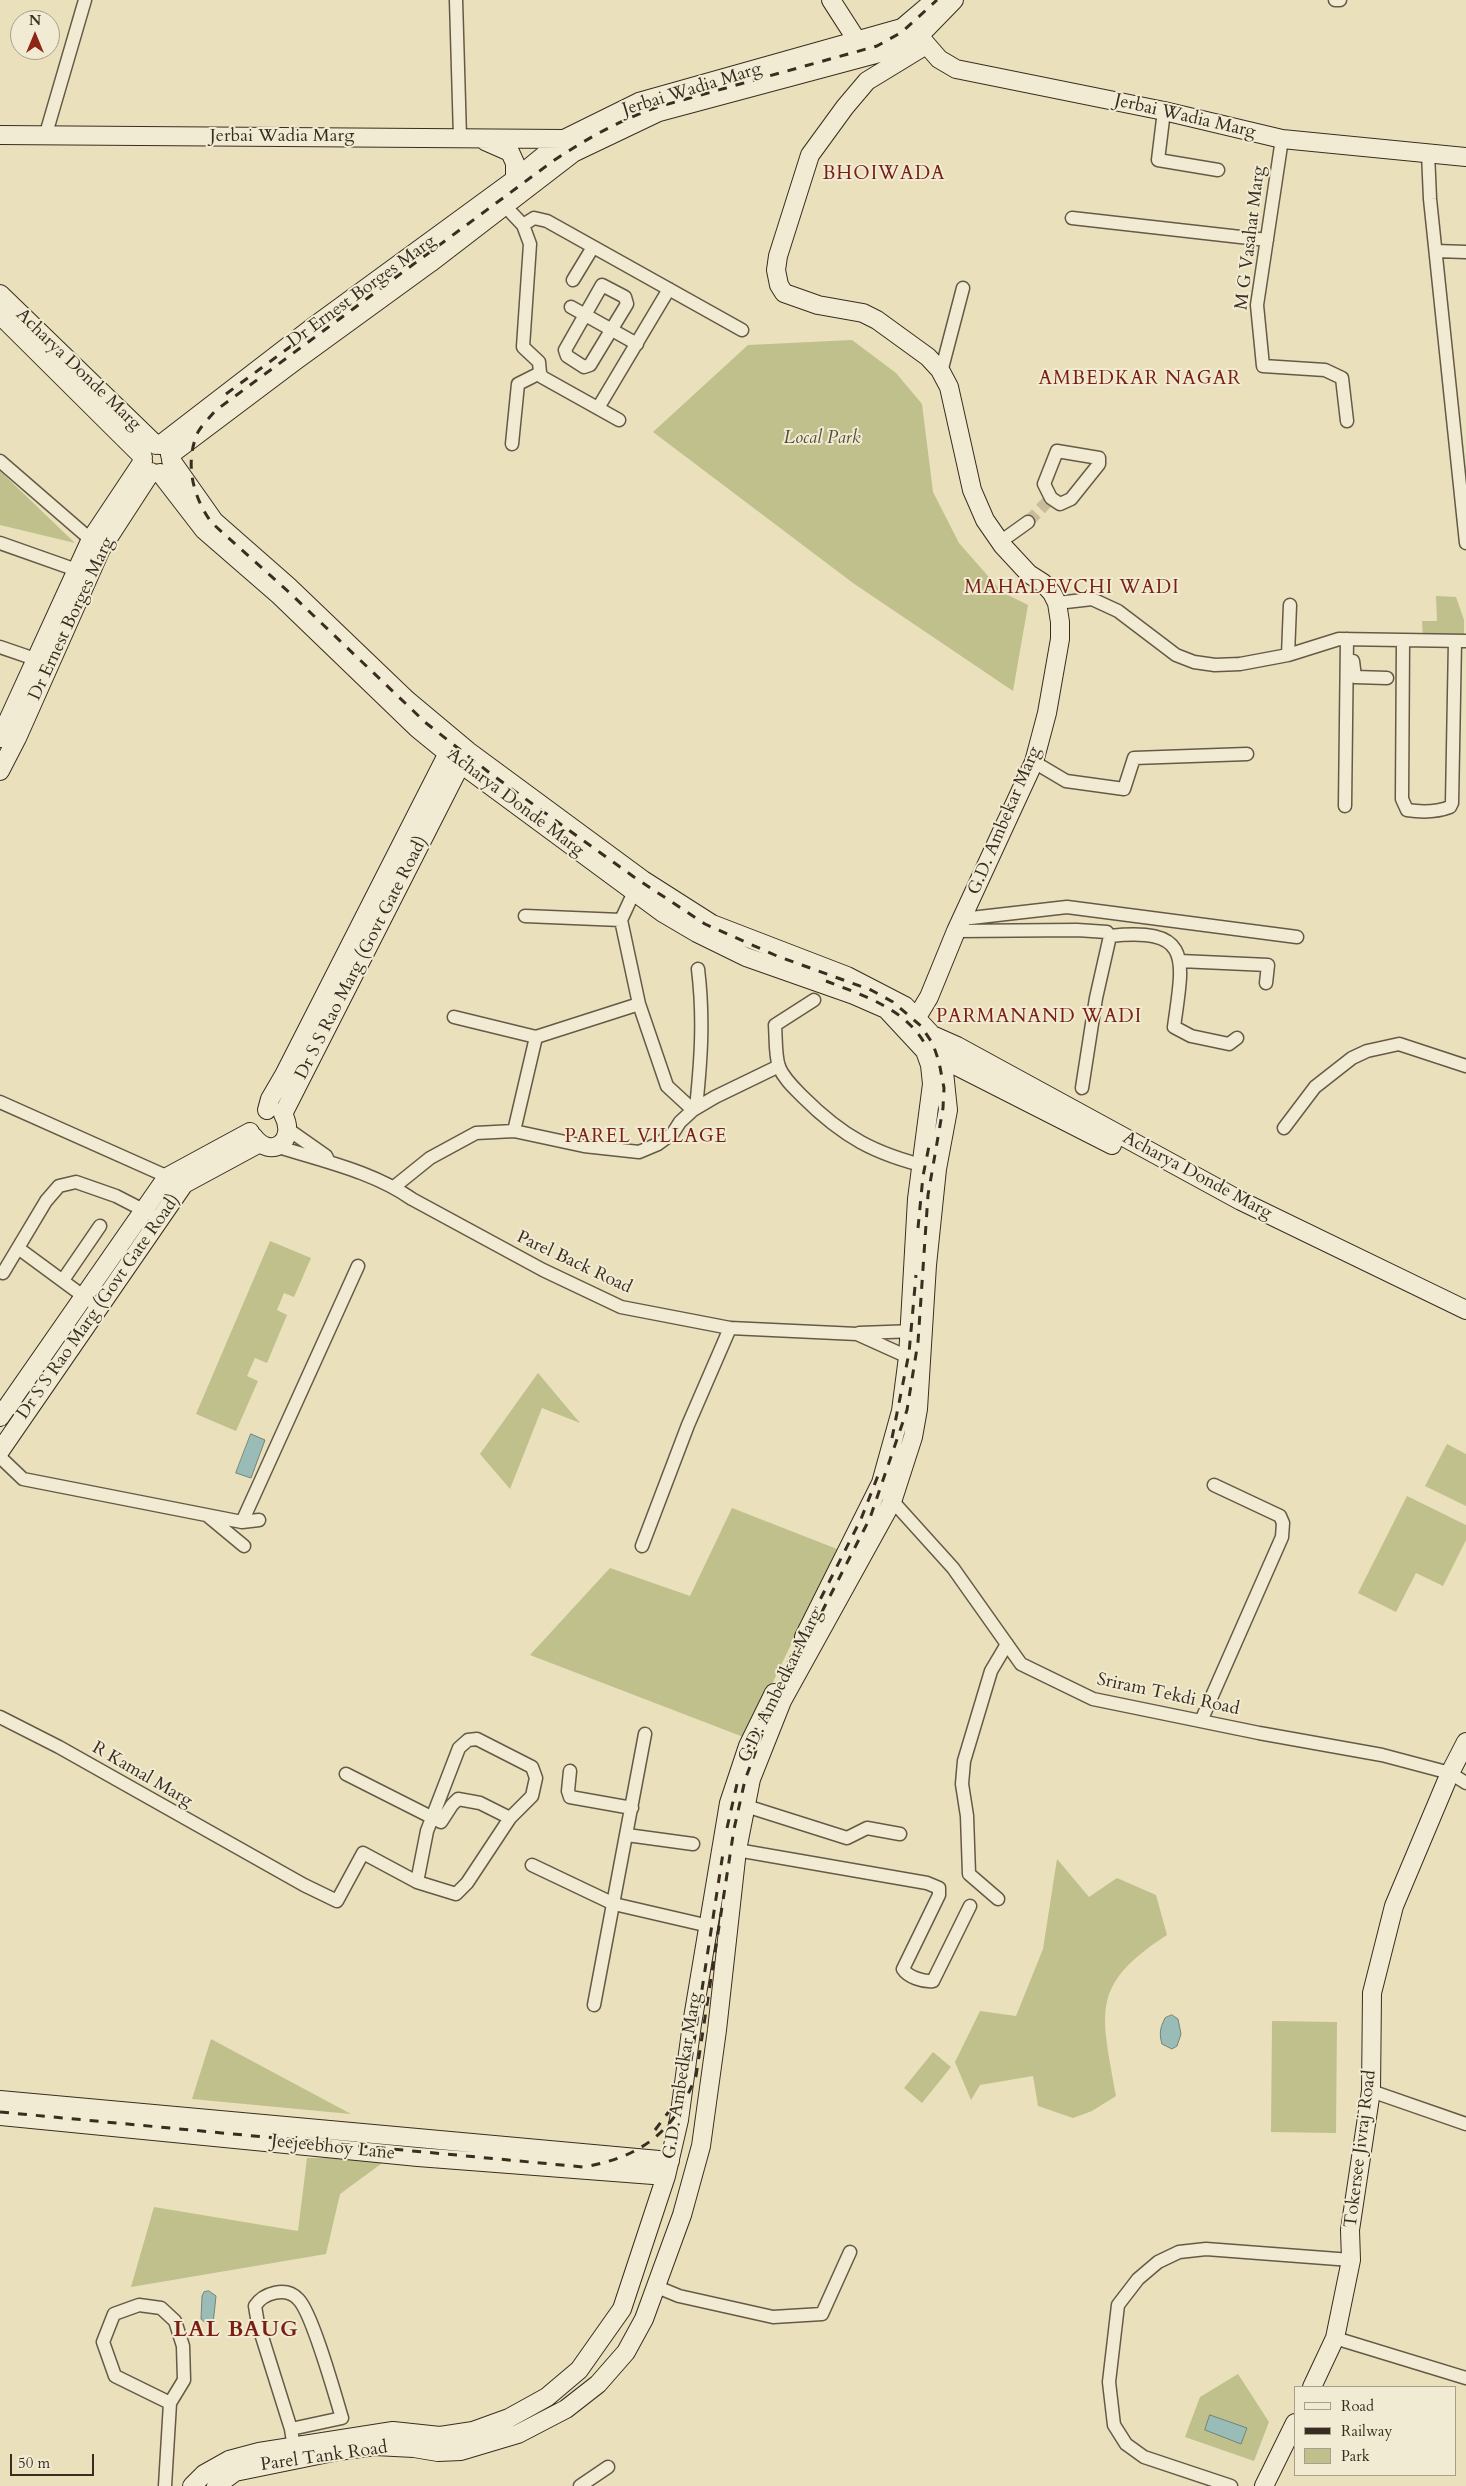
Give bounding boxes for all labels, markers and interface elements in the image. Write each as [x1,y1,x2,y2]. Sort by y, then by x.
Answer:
north arrow [10,10,60,60]
text: N [29,11,41,30]
street label: Jerbai Wadia Marg [620,59,764,121]
street label: Jerbai Wadia Marg [1112,90,1258,144]
street label: Jerbai Wadia Marg [210,126,354,148]
district label: BHOIWADA [821,164,947,186]
street label: M G Vasahat Marg [1231,165,1271,311]
street label: Dr Ernest Borges Marg [284,231,440,353]
street label: Acharya Donde Marg [11,305,145,435]
district label: AMBEDKAR NAGAR [1037,369,1243,391]
park label: Local Park [783,428,861,450]
street label: Dr Ernest Borges Marg [25,534,119,704]
district label: MAHADEVCHI WADI [962,578,1182,600]
street label: Acharya Donde Marg [442,744,588,862]
street label: G.D. Ambekar Marg [964,744,1046,898]
street label: Dr S S Rao Marg (Govt Gate Road) [291,833,433,1083]
district label: PARMANAND WADI [934,1007,1144,1029]
district label: PAREL VILLAGE [563,1127,729,1149]
street label: Acharya Donde Marg [1119,1128,1275,1224]
street label: Dr S S Rao Marg (Govt Gate Road) [13,1190,185,1424]
street label: Parel Back Road [513,1227,635,1299]
street label: G.D. Ambedkar Marg [734,1606,828,1766]
street label: Sriram Tekdi Road [1095,1669,1241,1721]
street label: R Kamal Marg [88,1738,196,1812]
street label: G.D. Ambedkar Marg [659,1991,707,2161]
street label: Tokersee Jivraj Road [1341,2069,1381,2229]
street label: Jeejeebhoy Lane [270,2131,396,2165]
district label: LAL BAUG [172,2318,300,2344]
legend [1294,2386,1456,2476]
text: Road [1341,2396,1374,2416]
text: Railway [1341,2421,1392,2441]
street label: Parel Tank Road [259,2437,389,2477]
scale bar [12,2444,96,2476]
text: Park [1341,2446,1370,2466]
text: 50 m [18,2453,50,2473]

